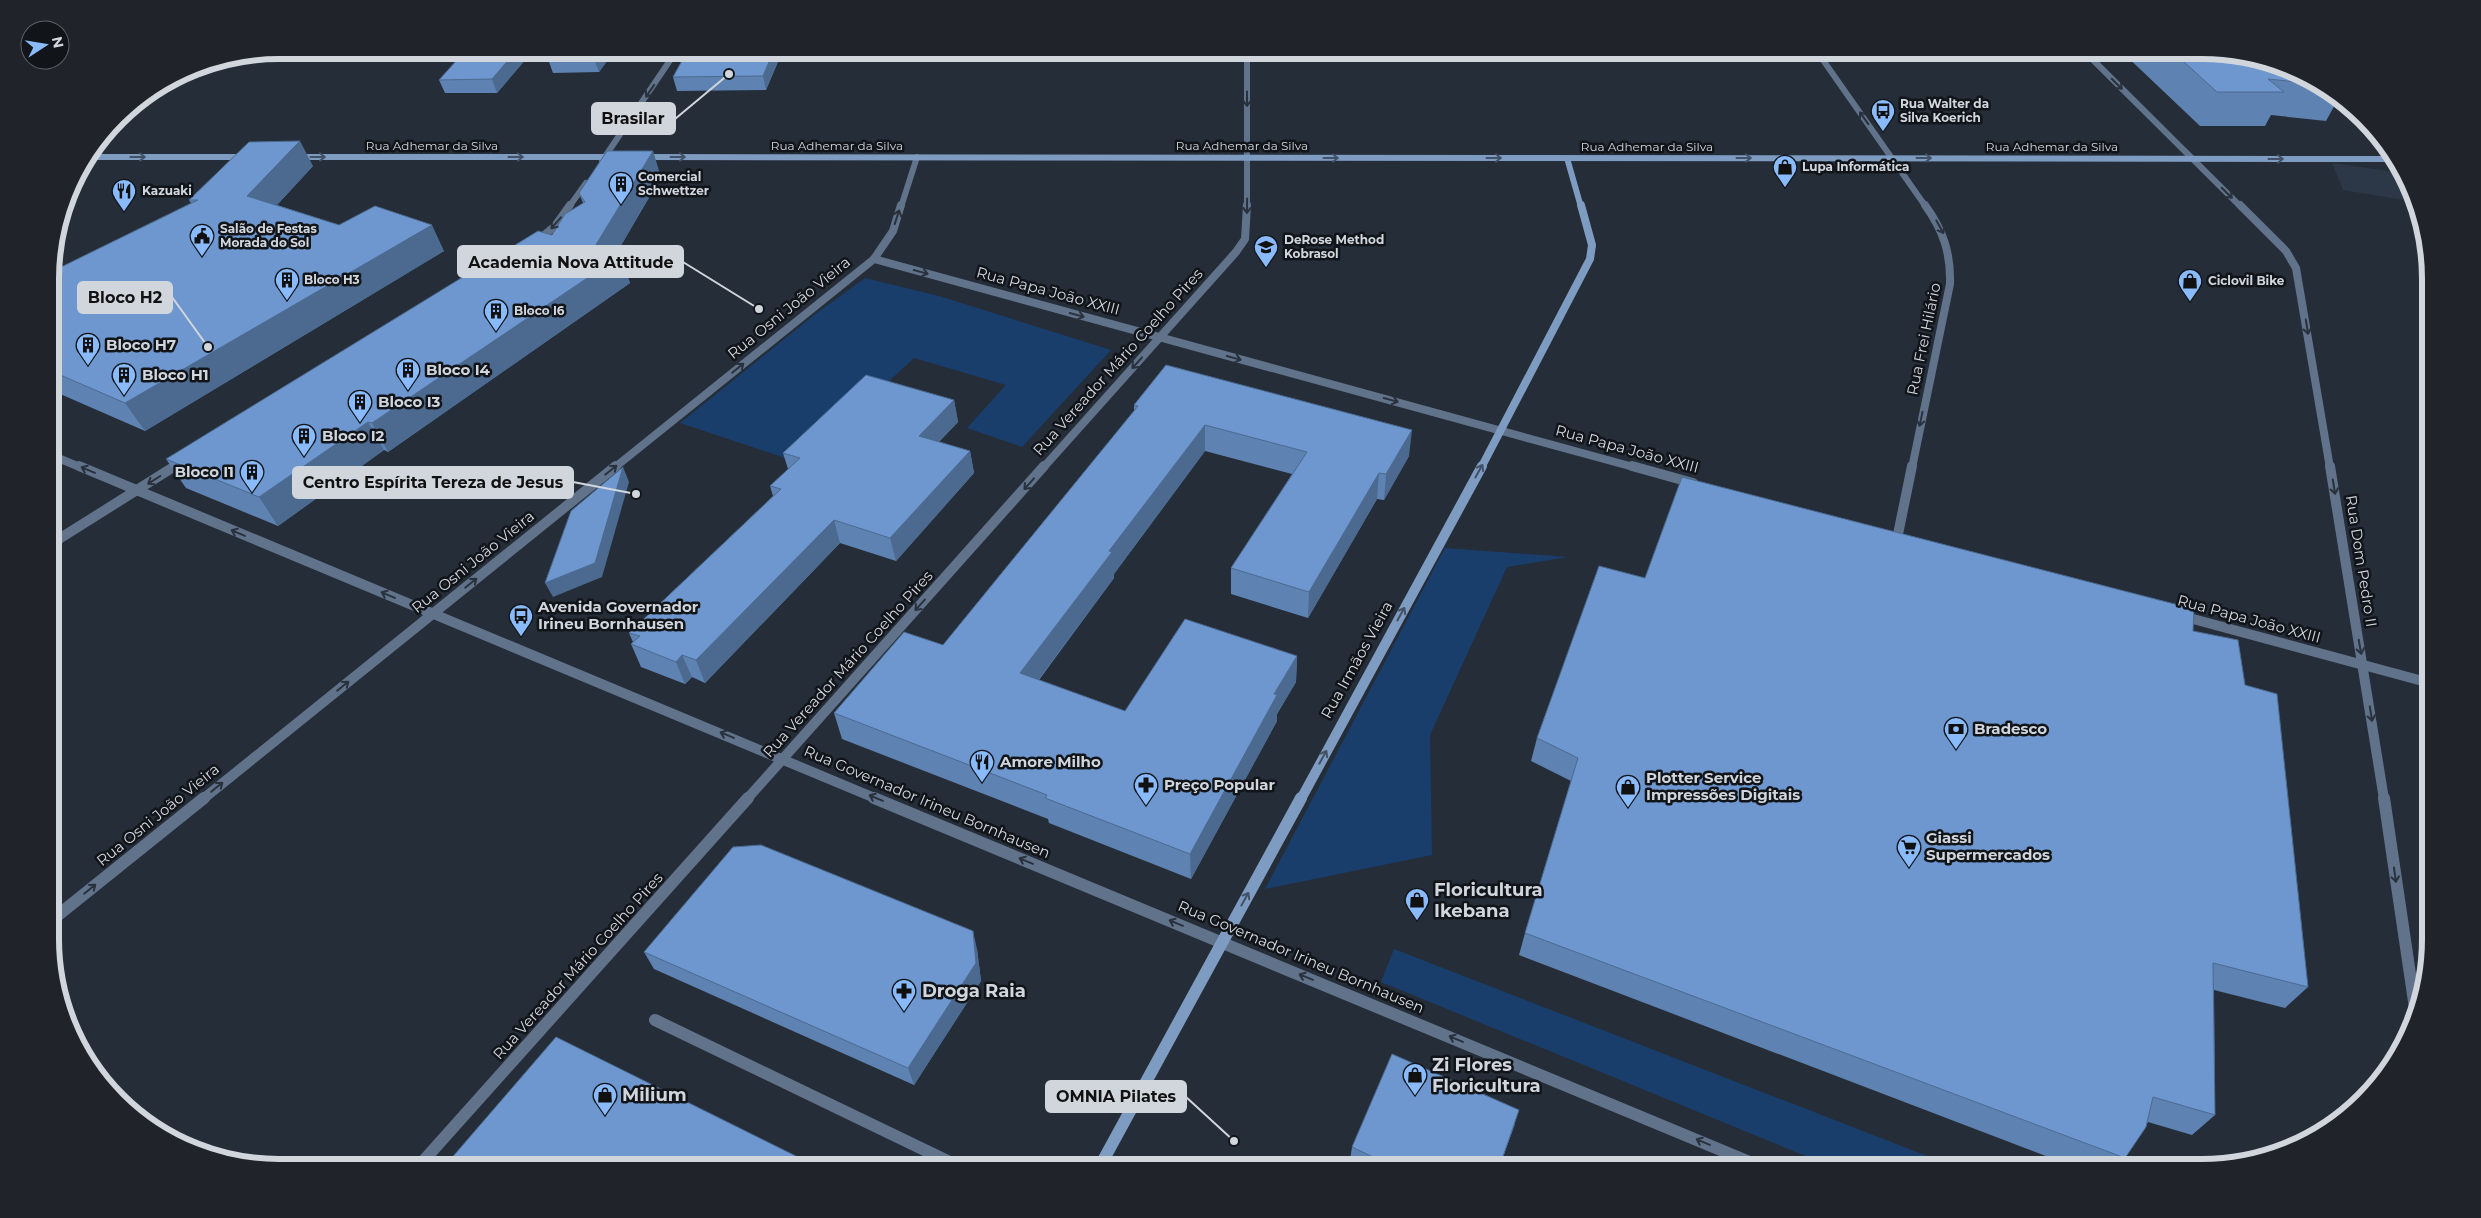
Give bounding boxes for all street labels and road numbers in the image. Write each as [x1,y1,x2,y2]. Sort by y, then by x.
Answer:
street label: Rua Adhemar da Silva [366,138,498,153]
street label: Rua Adhemar da Silva [771,138,903,153]
street label: Rua Adhemar da Silva [1176,138,1308,153]
street label: Rua Adhemar da Silva [1581,139,1713,154]
street label: Rua Adhemar da Silva [1986,139,2118,154]
street label: Rua Osni João Vieira [723,252,854,363]
street label: Rua Papa João XXIII [974,262,1122,319]
street label: Rua Vereador Mário Coelho Pires [1029,264,1207,459]
street label: Rua Frei Hilário [1902,281,1945,397]
street label: Rua Papa João XXIII [1553,420,1701,477]
street label: Rua Dom Pedro II [2342,494,2381,628]
street label: Rua Osni João Vieira [407,506,538,617]
street label: Rua Vereador Mário Coelho Pires [759,566,937,761]
street label: Rua Papa João XXIII [2175,590,2323,647]
street label: Rua Irmãos Vieira [1316,598,1397,722]
street label: Rua Governador Irineu Bornhausen [801,741,1053,862]
street label: Rua Osni João Vieira [92,759,223,870]
street label: Rua Vereador Mário Coelho Pires [489,868,667,1063]
street label: Rua Governador Irineu Bornhausen [1175,896,1427,1017]

